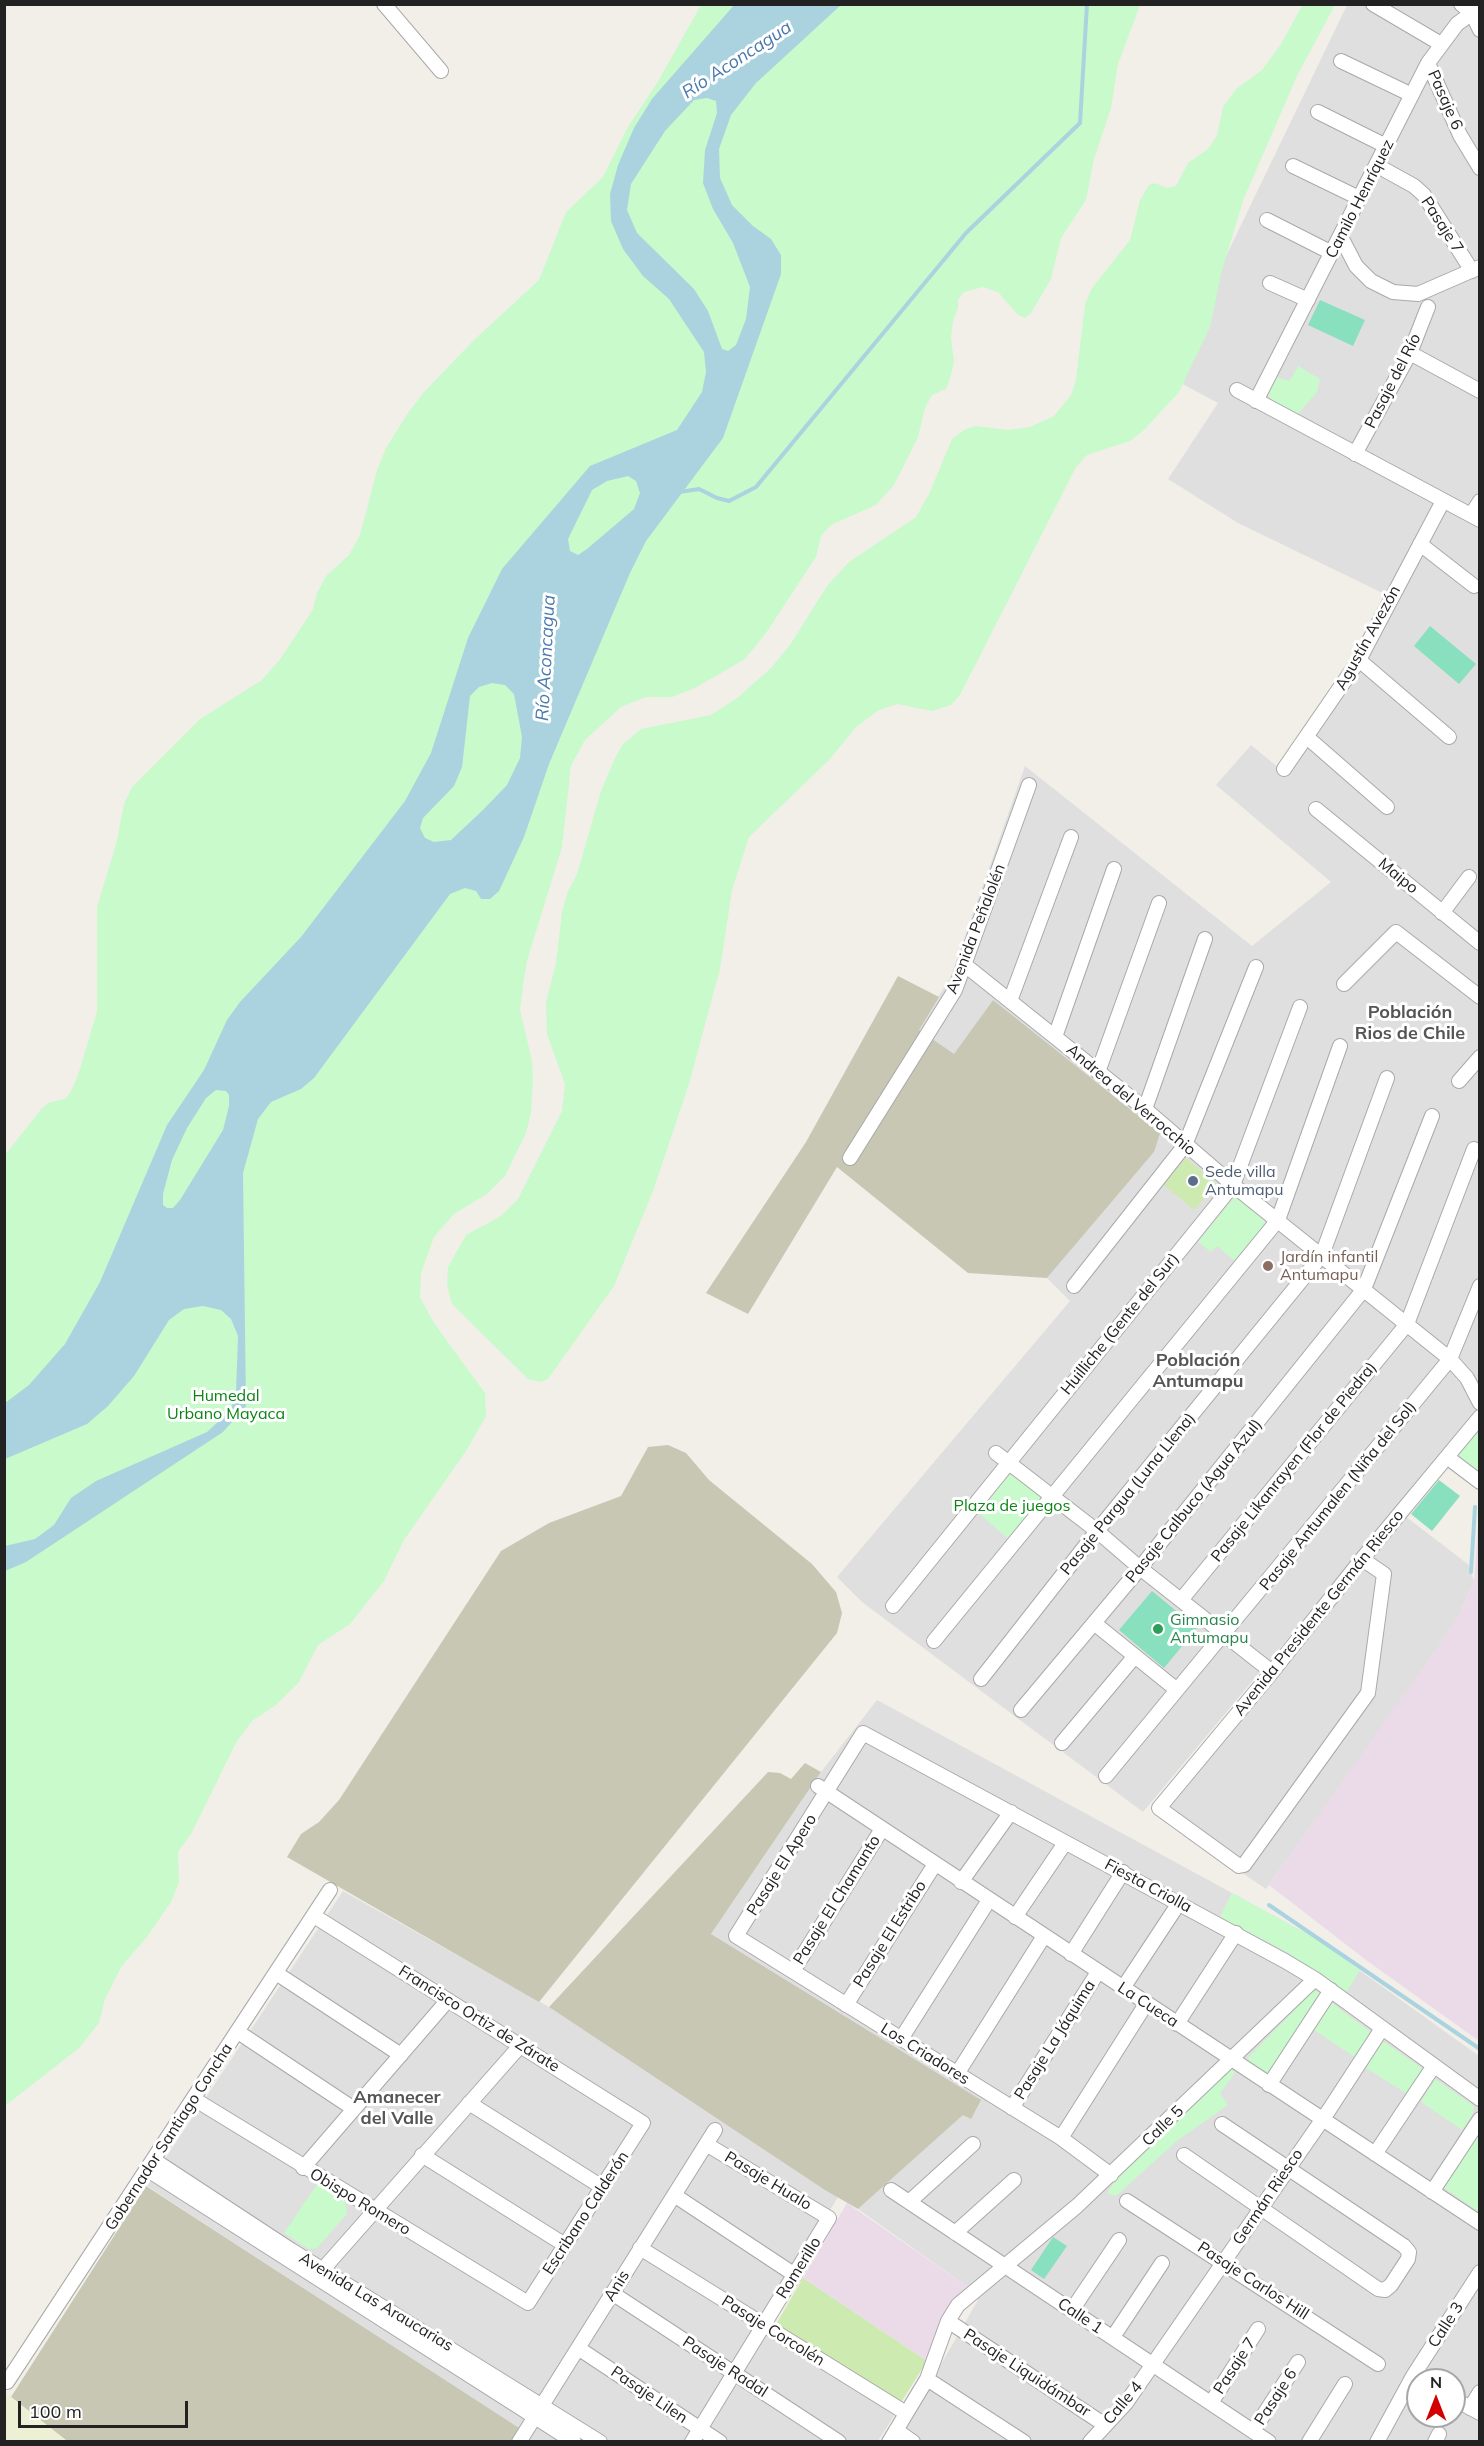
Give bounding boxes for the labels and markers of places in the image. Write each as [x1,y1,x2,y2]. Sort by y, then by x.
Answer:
place label: Sede villa Antumapu [1205,1162,1283,1200]
marker: Sede villa Antumapu [1186,1174,1200,1188]
place label: Jardín infantil Antumapu [1280,1247,1378,1285]
marker: Jardín infantil Antumapu [1261,1259,1275,1273]
place label: Gimnasio Antumapu [1170,1610,1248,1648]
marker: Gimnasio Antumapu [1151,1622,1165,1636]

